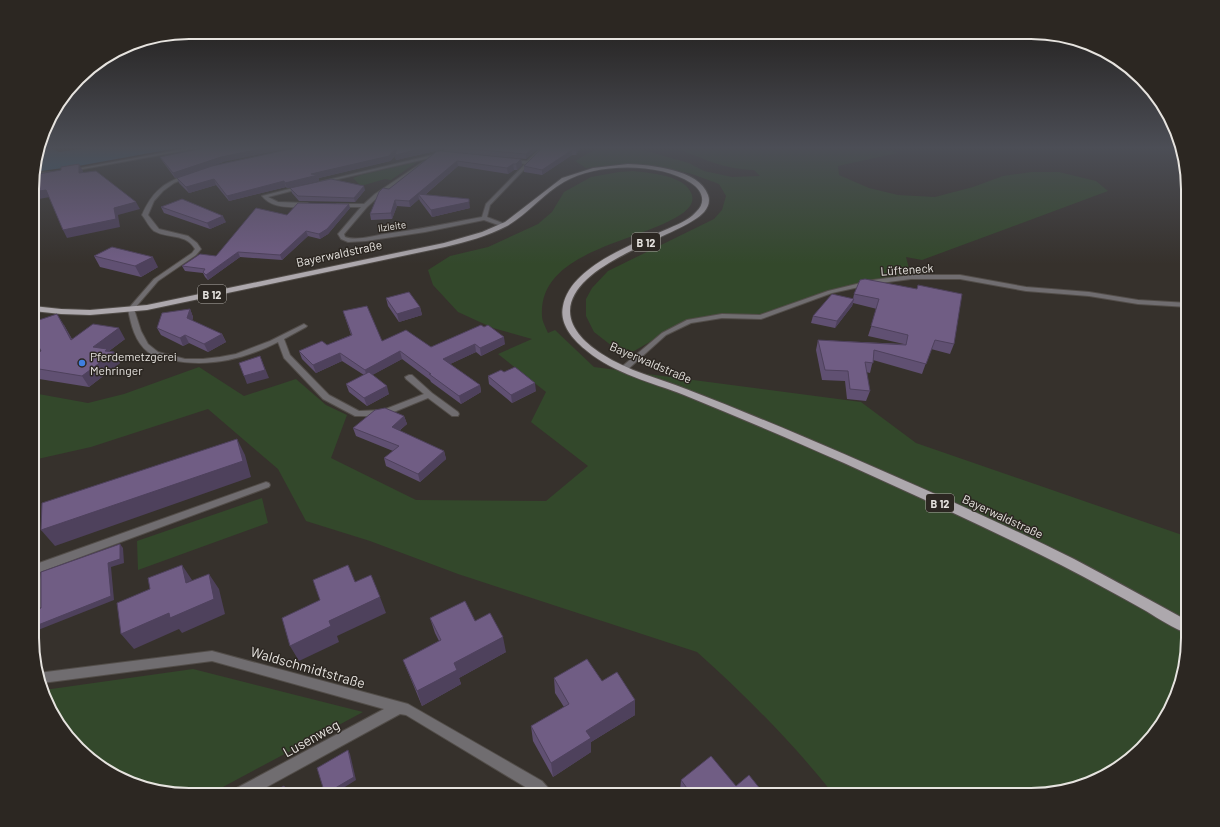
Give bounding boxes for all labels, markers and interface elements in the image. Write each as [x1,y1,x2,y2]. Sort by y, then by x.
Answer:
street label: Ilzleite [377,218,407,234]
road number: B 12 [632,233,660,251]
street label: Bayerwaldstraße [295,237,383,269]
street label: Lüfteneck [880,260,934,278]
road number: B 12 [198,285,226,303]
street label: Bayerwaldstraße [608,338,694,386]
place label: Pferdemetzgerei Mehringer [90,349,177,377]
marker: Pferdemetzgerei Mehringer [77,358,87,368]
street label: Bayerwaldstraße [960,491,1046,541]
road number: B 12 [926,494,954,512]
street label: Waldschmidtstraße [249,643,367,691]
street label: Lusenweg [280,716,342,760]

